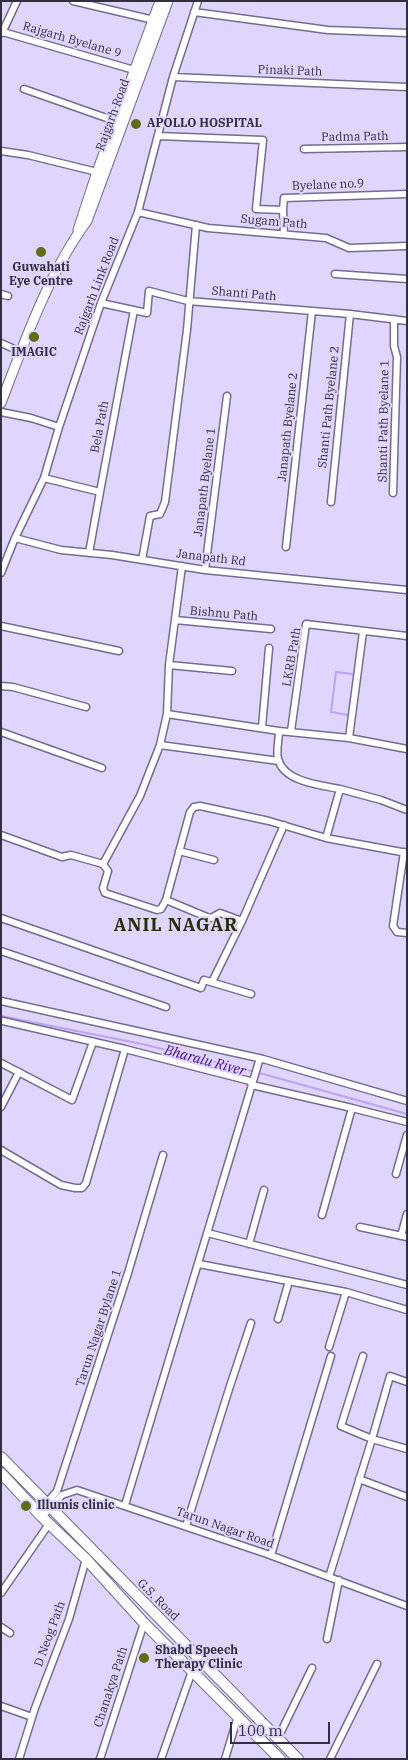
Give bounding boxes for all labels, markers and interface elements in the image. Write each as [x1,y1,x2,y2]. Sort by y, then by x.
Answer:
street label: Rajgarh Byelane 9 [21,19,123,61]
street label: Pinaki Path [257,63,323,79]
street label: Rajgarh Road [93,77,133,153]
marker: APOLLO HOSPITAL [129,117,143,131]
place label: APOLLO HOSPITAL [147,117,262,131]
street label: Padma Path [321,129,389,145]
street label: Byelane no.9 [292,177,364,193]
street label: Sugam Path [240,212,308,232]
street label: Rajgarh Link Road [72,235,122,337]
marker: Guwahati Eye Centre [34,245,48,259]
place label: Guwahati Eye Centre [9,261,73,289]
street label: Shanti Path [211,284,277,304]
marker: IMAGIC [27,330,41,344]
street label: Shanti Path Byelane 2 [315,345,343,469]
place label: IMAGIC [11,346,57,360]
street label: Shanti Path Byelane 1 [376,360,392,482]
street label: Janapath Byelane 2 [275,372,301,482]
street label: Bela Path [88,400,112,454]
street label: Janapath Byelane 1 [191,427,219,537]
street label: Janapath Rd [175,547,247,569]
street label: Bishnu Path [189,604,259,624]
street label: LKRB Path [280,626,304,688]
district label: ANIL NAGAR [112,915,240,937]
water label: Bharalu River [162,1042,248,1080]
street label: Tarun Nagar Bylane 1 [73,1267,125,1389]
marker: Illumis clinic [19,1499,33,1513]
place label: Illumis clinic [37,1499,114,1513]
street label: Tarun Nagar Road [174,1504,276,1552]
street label: G.S. Road [134,1576,182,1624]
street label: D Neog Path [32,1599,68,1669]
place label: Shabd Speech Therapy Clinic [155,1644,242,1672]
street label: Chanakya Path [91,1645,131,1729]
marker: Shabd Speech Therapy Clinic [137,1651,151,1665]
scale bar [233,1712,333,1744]
text: 100 m [238,1721,283,1740]

